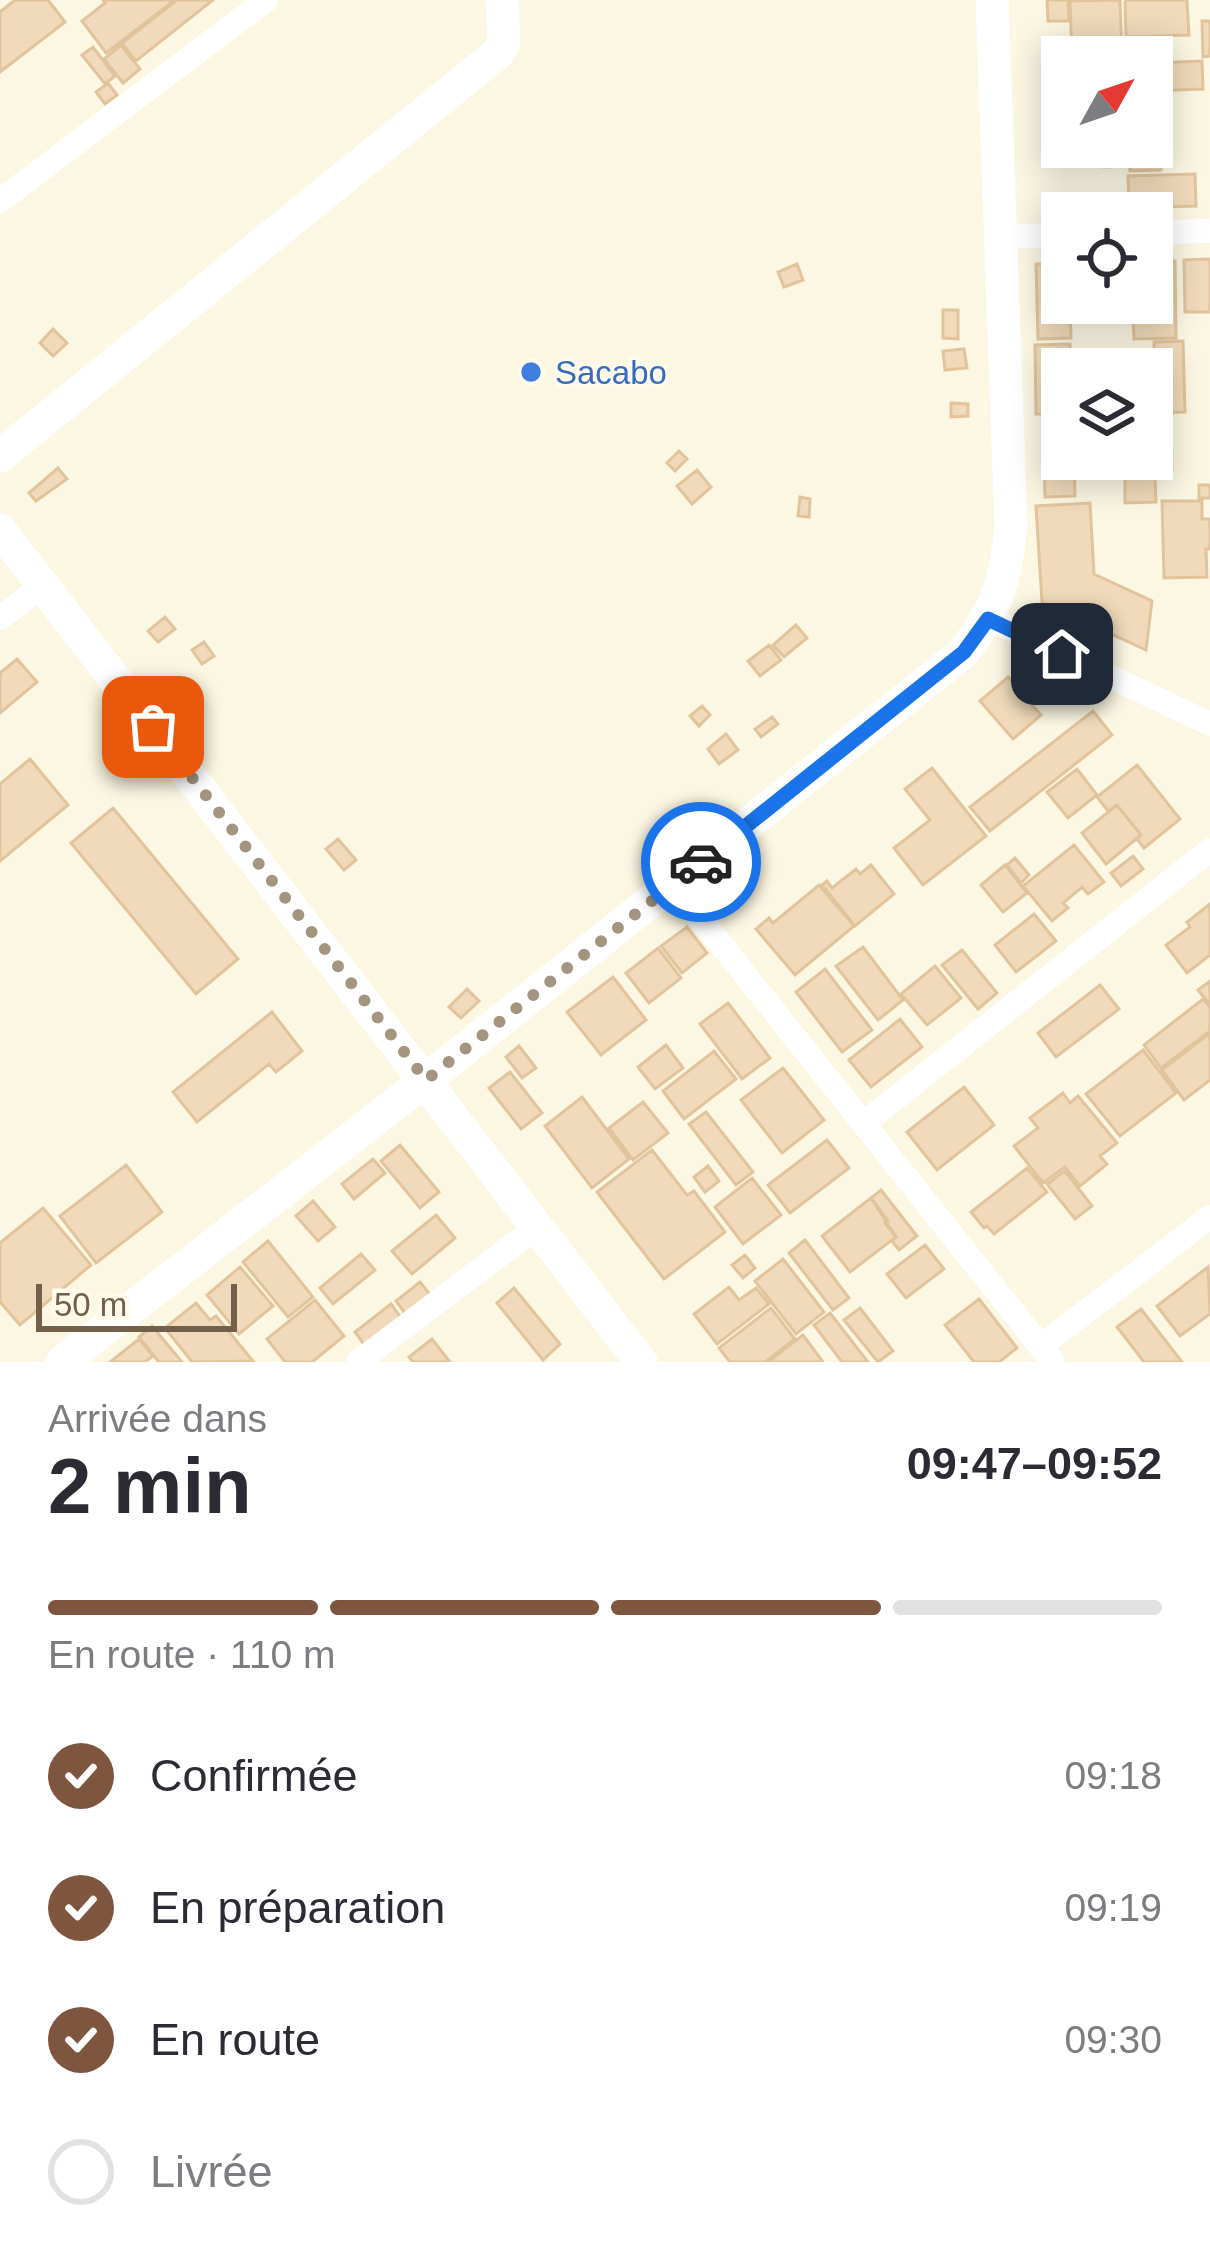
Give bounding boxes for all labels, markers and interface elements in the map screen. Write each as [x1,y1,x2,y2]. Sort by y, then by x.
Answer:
north arrow [1041,36,1173,168]
map controls [1041,36,1173,480]
button: locate [1041,192,1173,324]
button: layers [1041,348,1173,480]
place label: Sacabo [555,354,667,391]
marker: Sacabo [518,359,544,385]
pin [1011,603,1113,705]
icon: home [1029,621,1095,687]
pin [102,676,204,778]
icon: bag [120,694,186,760]
courier [641,802,761,922]
icon: car [668,829,734,895]
scale bar [36,1278,237,1331]
text: 50 m [54,1286,127,1323]
text: Arrivée dans [48,1397,267,1440]
text: 09:47–09:52 [907,1438,1162,1489]
text: 2 min [48,1442,252,1530]
text: En route · 110 m [48,1633,336,1676]
icon: check [48,1743,114,1809]
text: Confirmée [150,1750,358,1801]
text: 09:18 [1064,1754,1162,1797]
icon: check [48,1875,114,1941]
text: En préparation [150,1882,445,1933]
text: 09:19 [1064,1886,1162,1929]
icon: check [48,2007,114,2073]
text: En route [150,2014,320,2065]
text: 09:30 [1064,2018,1162,2061]
text: Livrée [150,2146,273,2197]

